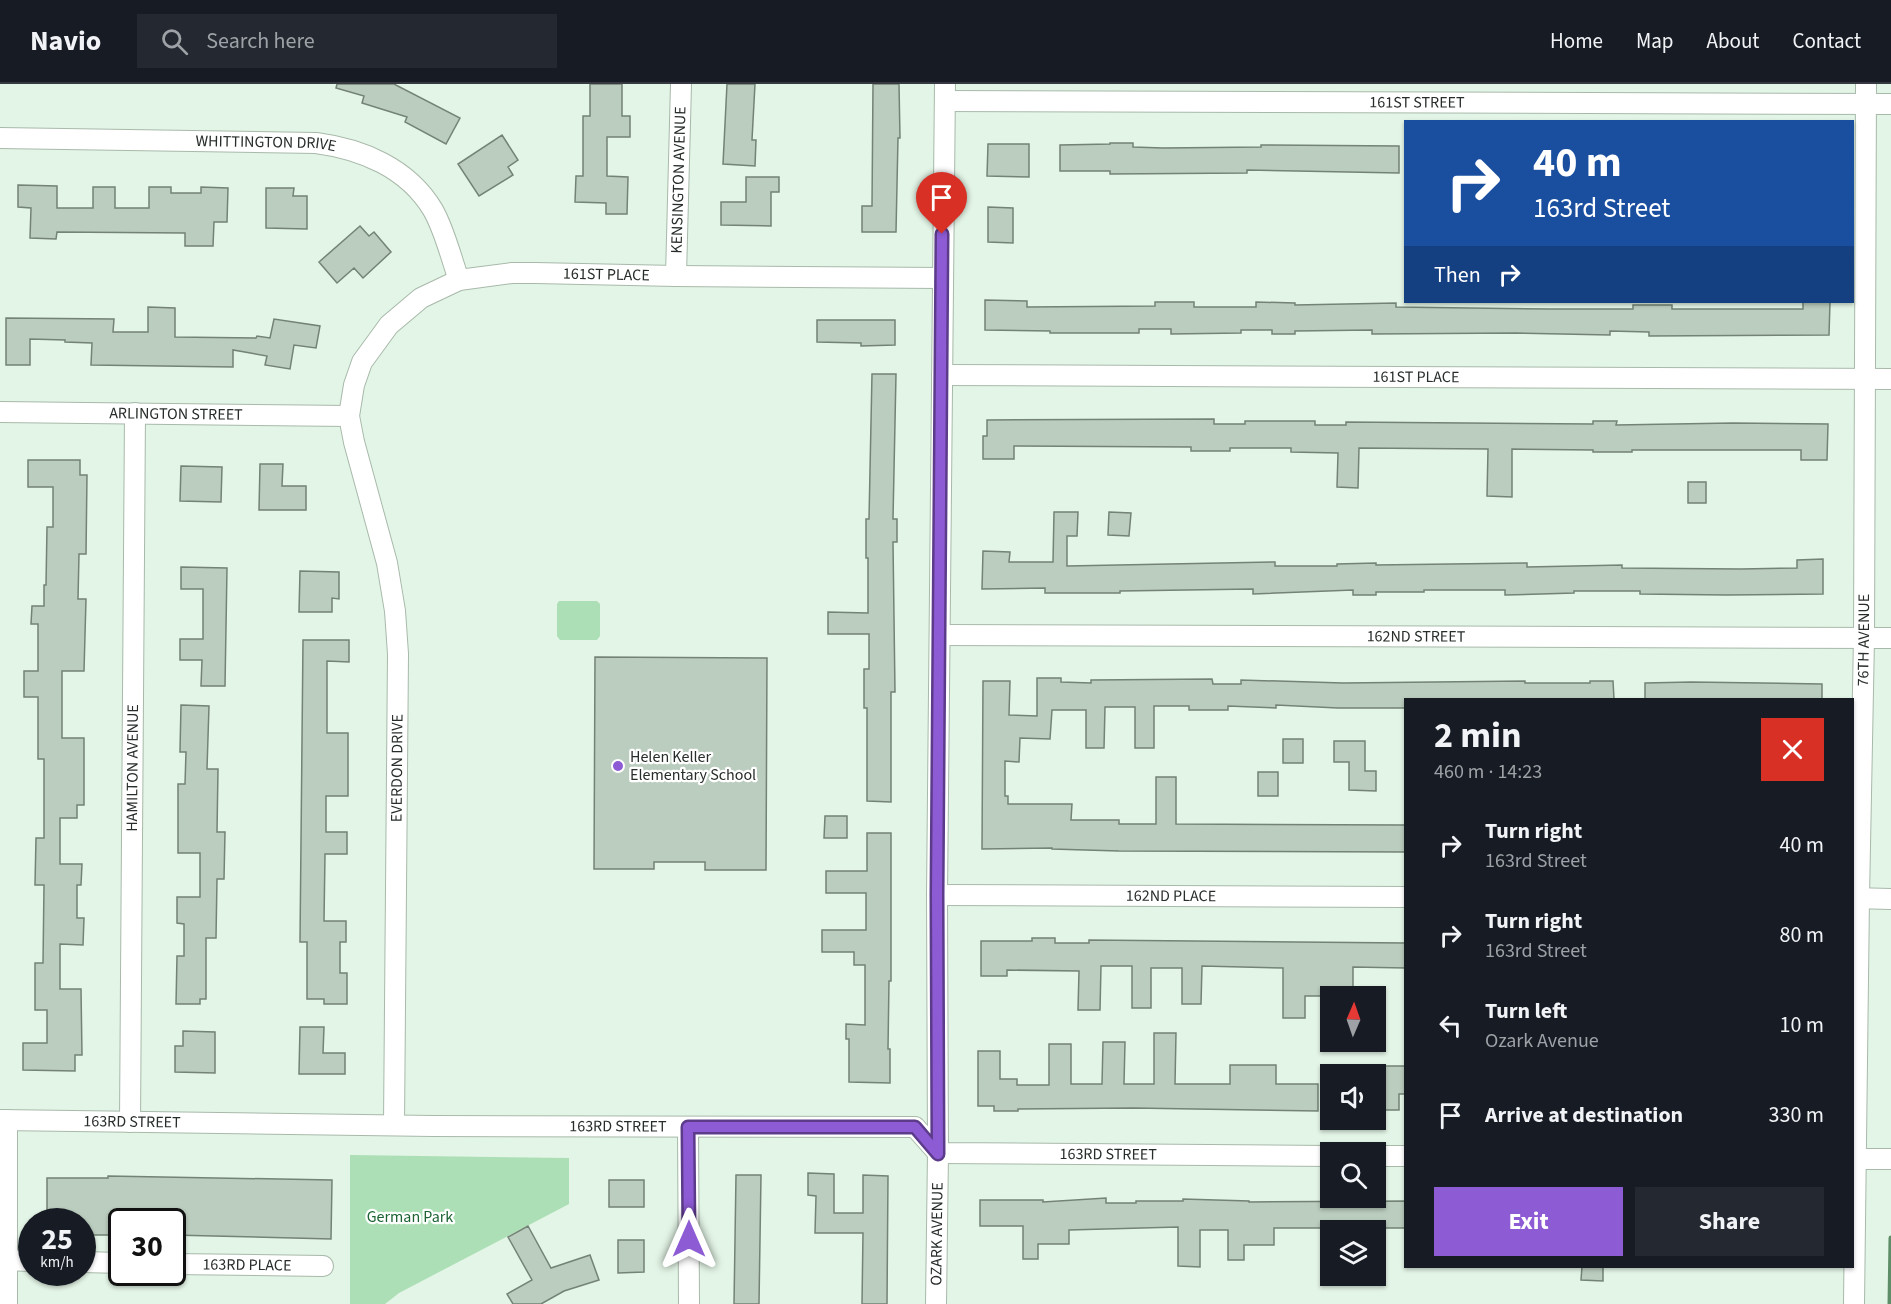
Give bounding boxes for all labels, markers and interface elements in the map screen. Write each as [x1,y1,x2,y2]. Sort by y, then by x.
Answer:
search box [137,14,557,68]
text: Navio [30,21,101,61]
icon: search [158,25,191,58]
text: Search here [206,25,315,57]
text: Home [1550,26,1603,56]
text: Map [1636,26,1674,56]
text: About [1707,26,1759,56]
text: Contact [1792,26,1861,56]
street label: 161ST STREET [1369,91,1465,114]
street label: KENSINGTON AVENUE [666,106,691,254]
street label: WHITTINGTON DRIVE [195,130,338,157]
text: 40 m [1533,133,1622,193]
icon: right [1434,144,1512,222]
pin [916,172,967,234]
icon: arrive [925,181,958,214]
text: 163rd Street [1533,189,1670,228]
icon: right [1493,258,1526,291]
text: Then [1434,259,1481,291]
street label: 161ST PLACE [563,263,650,286]
street label: 161ST PLACE [1373,366,1459,388]
street label: ARLINGTON STREET [109,402,243,426]
street label: 76TH AVENUE [1852,594,1875,686]
street label: 162ND STREET [1367,625,1466,648]
street label: HAMILTON AVENUE [121,704,144,832]
text: 2 min [1434,710,1522,761]
street label: EVERDON DRIVE [386,714,408,822]
button: close [1761,718,1824,781]
place label: Helen Keller Elementary School [630,746,756,786]
text: 460 m · 14:23 [1434,758,1542,786]
marker: Helen Keller Elementary School [611,759,625,773]
text: Turn right [1485,815,1582,847]
icon: right [1434,829,1467,862]
text: 40 m [1779,829,1824,861]
text: 163rd Street [1485,847,1587,875]
street label: 162ND PLACE [1126,885,1216,907]
text: Turn right [1485,905,1582,937]
icon: right [1434,919,1467,952]
text: 80 m [1779,919,1824,951]
text: 163rd Street [1485,937,1587,965]
north arrow [1320,986,1386,1052]
map controls [1320,986,1386,1286]
text: Turn left [1485,995,1567,1027]
icon: left [1434,1009,1467,1042]
text: 10 m [1779,1009,1824,1041]
text: Ozark Avenue [1485,1027,1599,1055]
button: sound [1320,1064,1386,1130]
icon: arrive [1434,1099,1467,1132]
text: Arrive at destination [1485,1099,1683,1131]
text: 330 m [1769,1099,1824,1131]
street label: 163RD STREET [83,1110,181,1134]
street label: 163RD STREET [569,1115,667,1137]
button: search [1320,1142,1386,1208]
street label: 163RD STREET [1059,1143,1157,1166]
street label: OZARK AVENUE [925,1182,949,1286]
button: Exit [1434,1187,1623,1256]
button: Share [1635,1187,1824,1256]
park label: German Park [367,1206,453,1228]
position arrow [657,1207,721,1271]
speed limit sign: 30 [108,1208,186,1286]
text: 25 [41,1218,73,1261]
button: layers [1320,1220,1386,1286]
text: km/h [40,1252,74,1273]
street label: 163RD PLACE [202,1253,292,1277]

